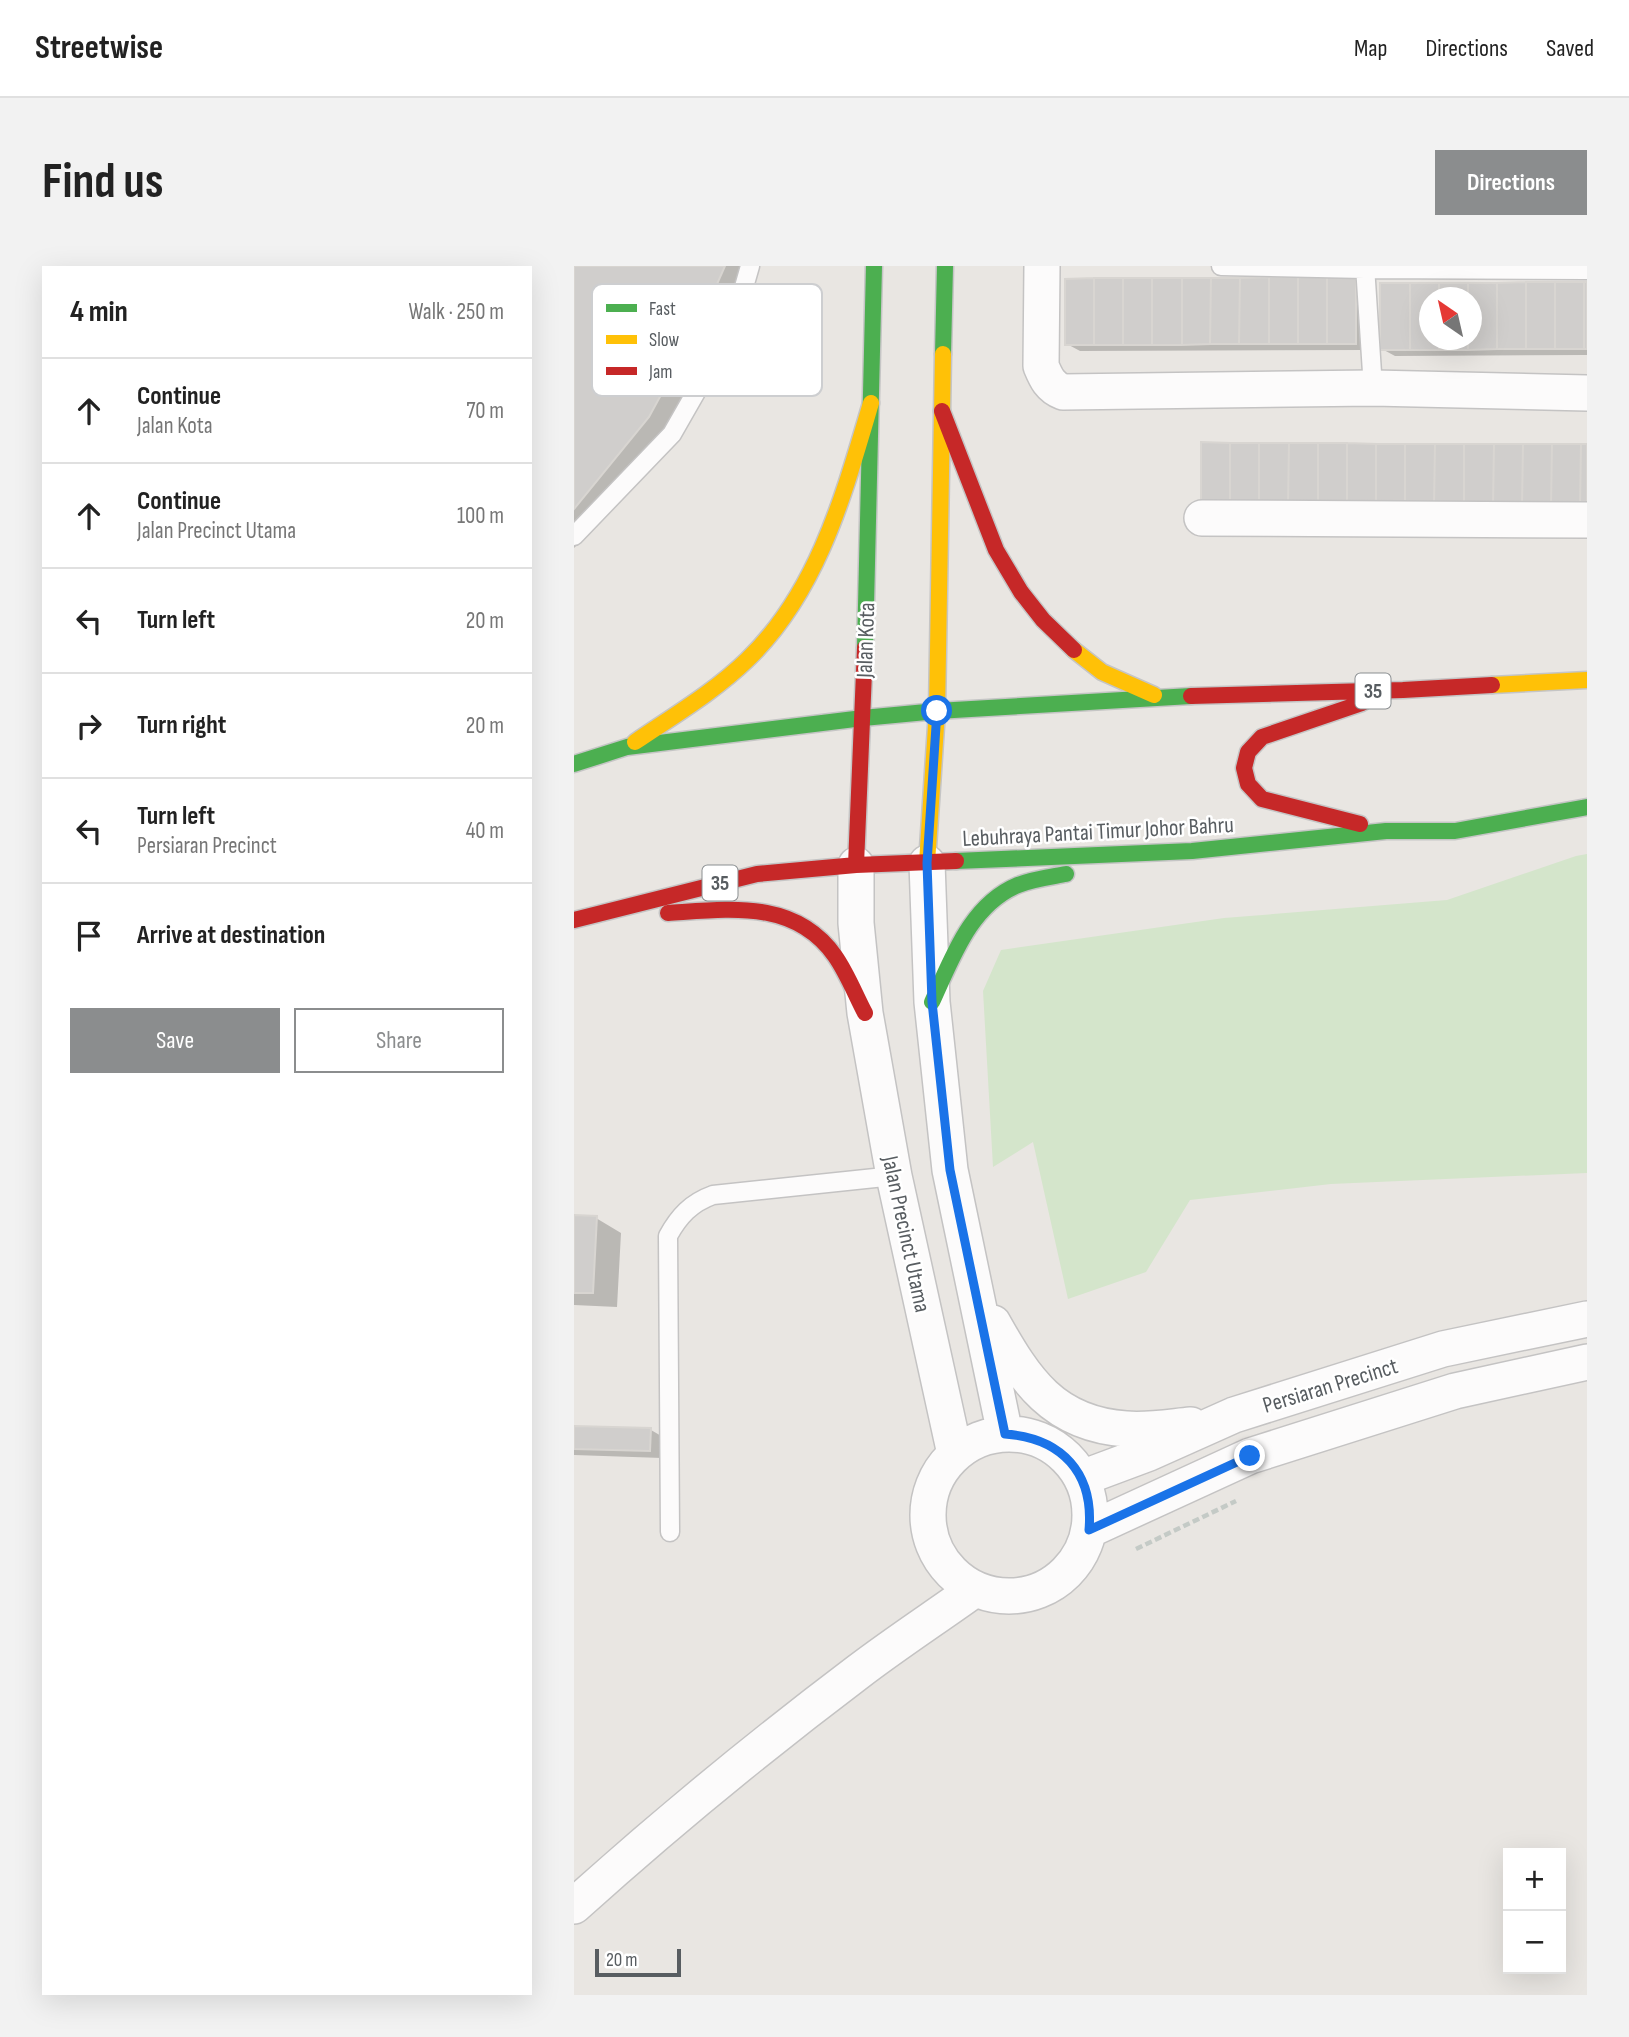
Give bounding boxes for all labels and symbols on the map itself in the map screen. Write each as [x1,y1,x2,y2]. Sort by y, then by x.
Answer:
legend [592,284,822,396]
north arrow [1419,287,1482,350]
text: Fast [649,298,676,321]
text: Slow [649,329,679,352]
text: Jam [648,361,672,384]
street label: Jalan Kota [851,602,881,679]
road number: 35 [1356,674,1390,708]
route start [921,695,952,726]
street label: Lebuhraya Pantai Timur Johor Bahru [962,811,1235,853]
road number: 35 [702,866,738,900]
street label: Jalan Precinct Utama [876,1152,936,1315]
street label: Persiaran Precinct [1259,1352,1401,1420]
route end [1234,1440,1265,1471]
scale bar [595,1946,681,1978]

